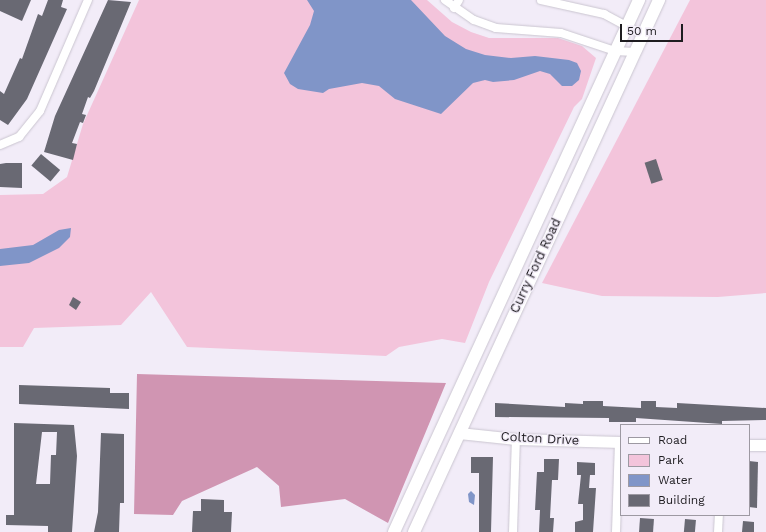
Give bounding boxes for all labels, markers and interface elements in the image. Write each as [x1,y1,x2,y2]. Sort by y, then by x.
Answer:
scale bar [622,16,685,42]
text: 50 m [627,24,657,38]
street label: Curry Ford Road [507,216,565,316]
legend [620,424,750,516]
street label: Colton Drive [500,429,580,449]
text: Road [658,433,687,447]
text: Park [658,453,684,467]
text: Water [658,473,692,487]
text: Building [658,493,705,507]

